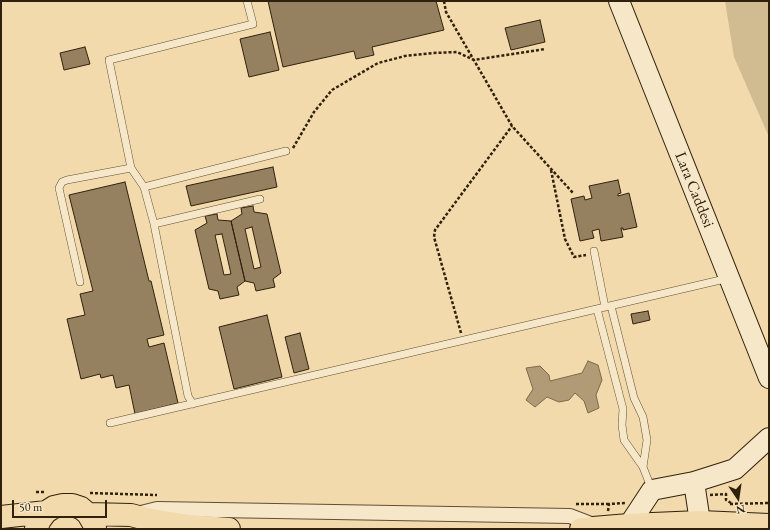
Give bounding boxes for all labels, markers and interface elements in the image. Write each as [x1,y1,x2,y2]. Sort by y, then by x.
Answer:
street label: Lara Caddesi [670,149,718,231]
north arrow [718,478,758,518]
scale bar [14,492,109,518]
text: 50 m [19,499,42,515]
text: N [735,502,747,518]

